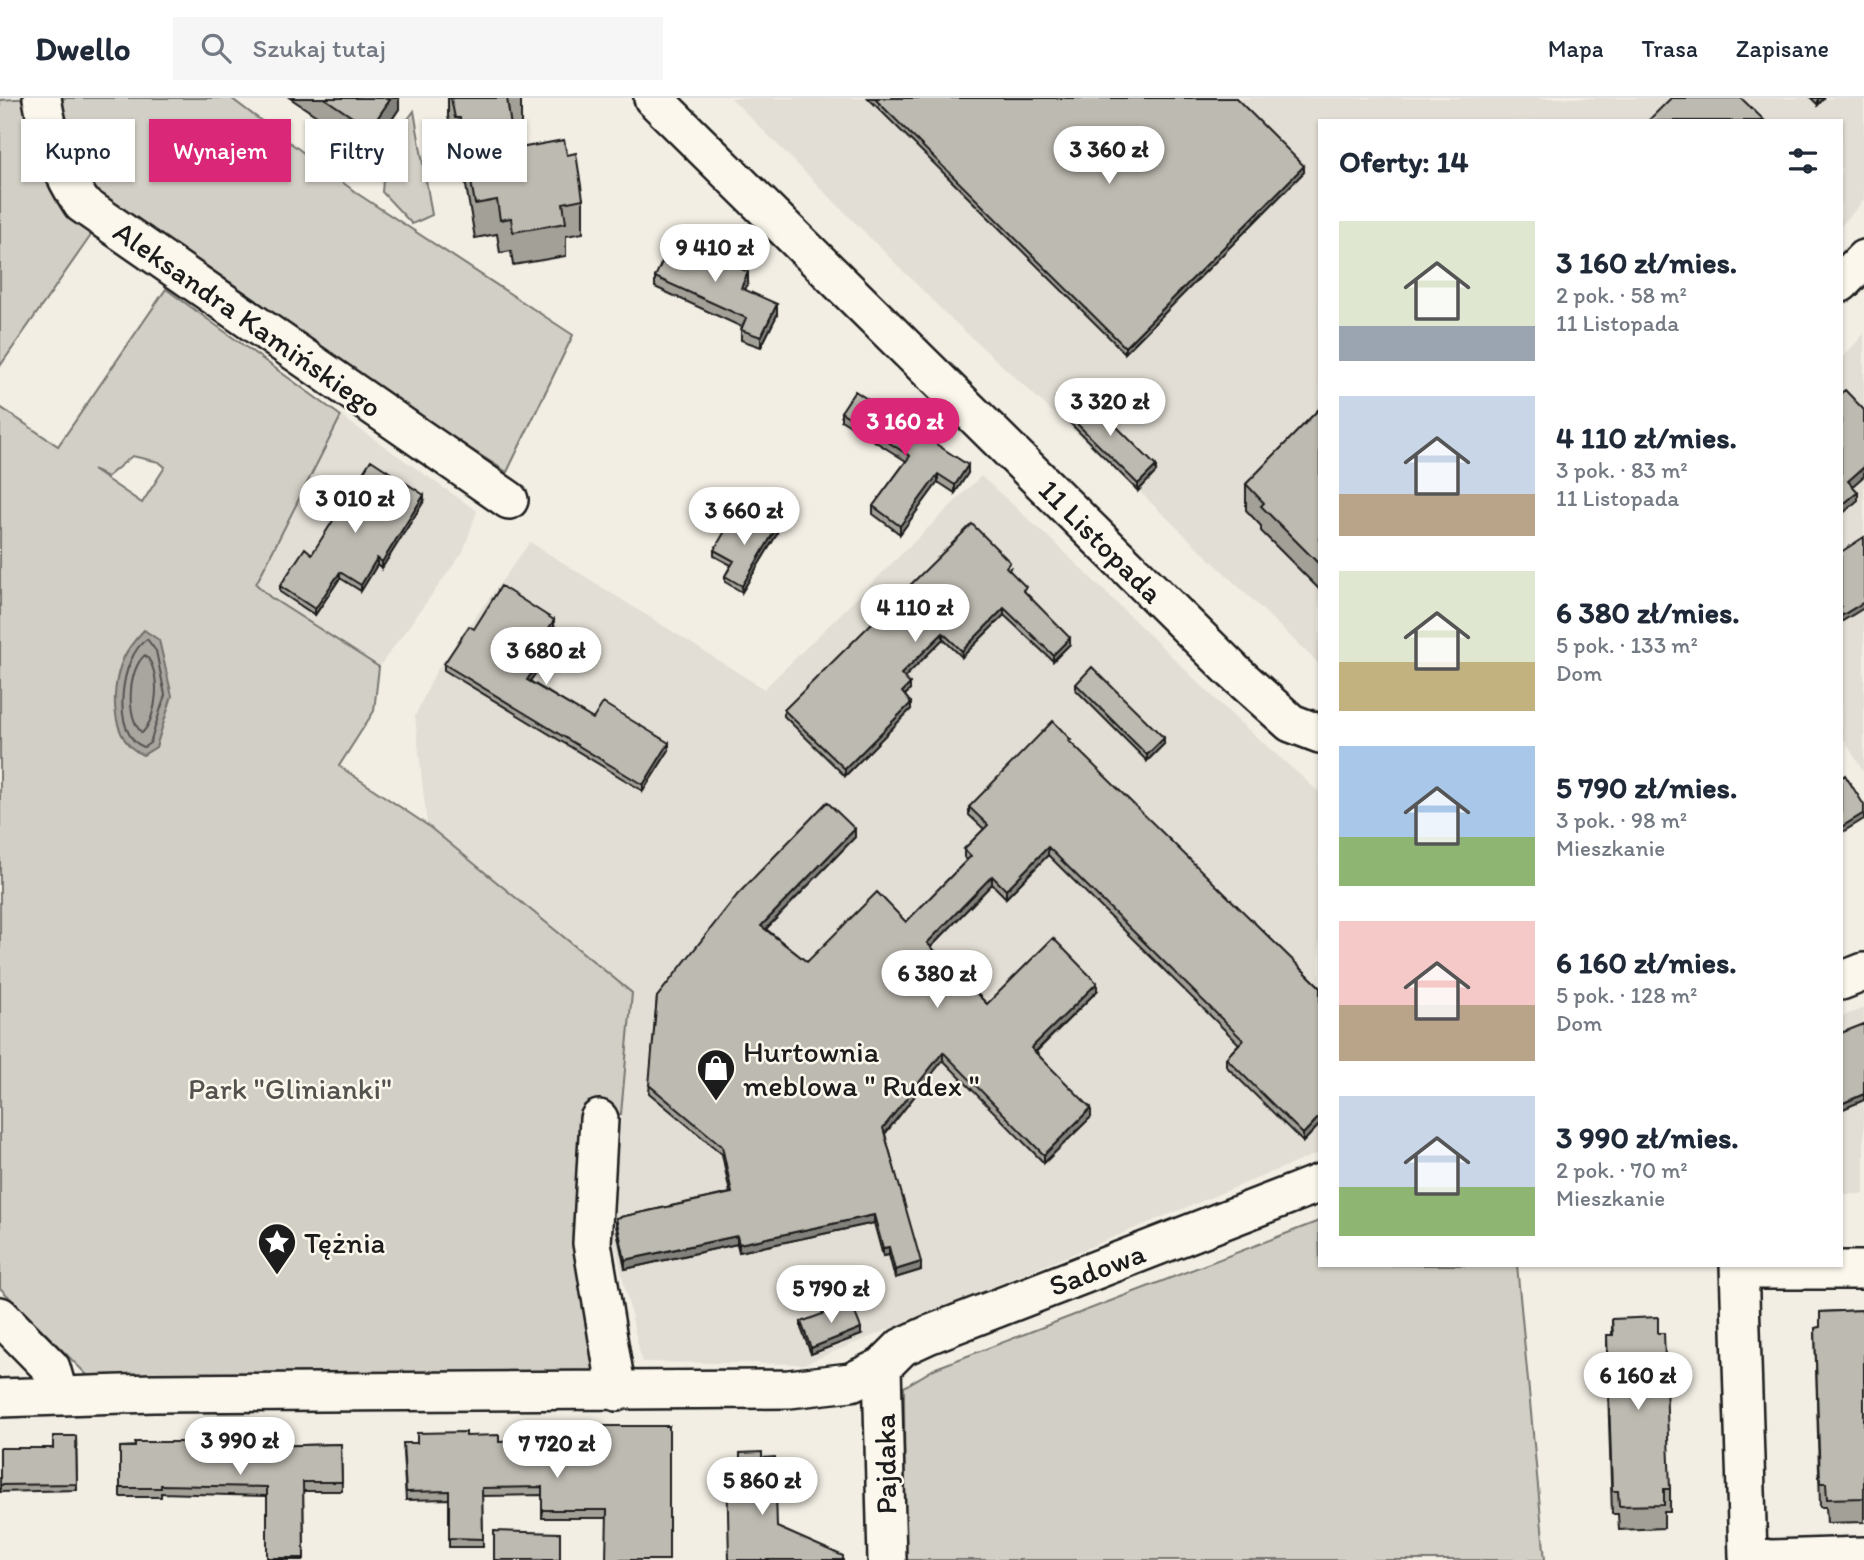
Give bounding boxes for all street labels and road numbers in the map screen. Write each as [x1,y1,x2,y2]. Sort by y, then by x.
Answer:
street label: Aleksandra Kamińskiego [107,212,389,426]
street label: 11 Listopada [1031,471,1171,611]
street label: Sadowa [1044,1234,1151,1304]
street label: Pajdaka [866,1413,904,1515]

